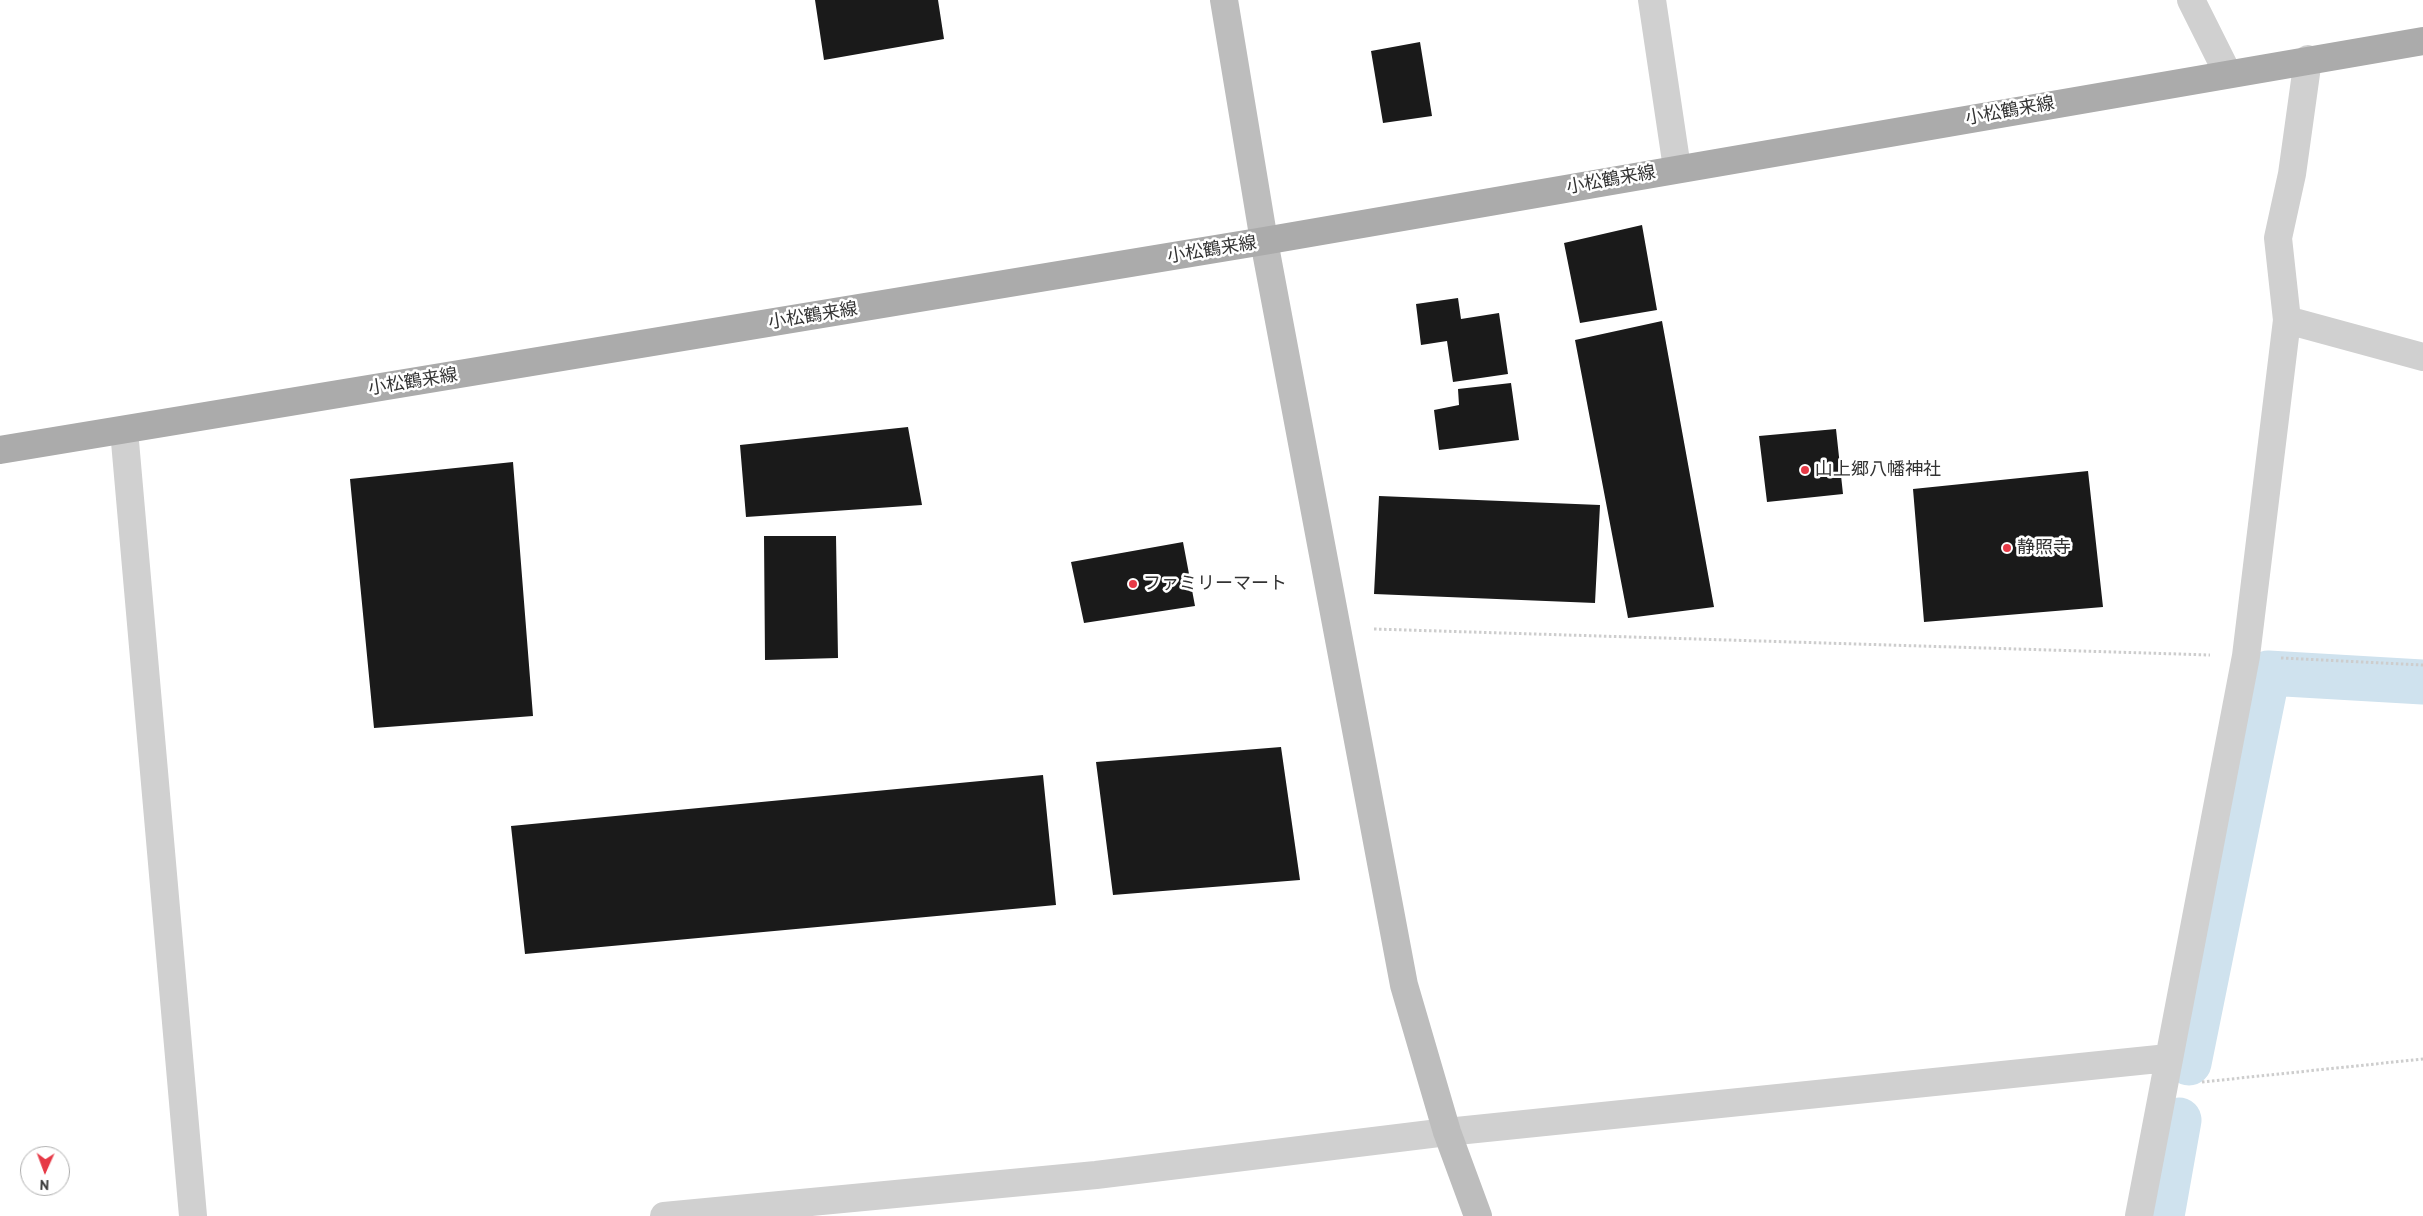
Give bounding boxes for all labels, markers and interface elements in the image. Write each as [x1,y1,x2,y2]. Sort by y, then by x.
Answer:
street label: 小松鶴来線 [1964,93,2056,129]
street label: 小松鶴来線 [1565,162,1657,198]
street label: 小松鶴来線 [1166,232,1258,268]
street label: 小松鶴来線 [767,298,859,334]
street label: 小松鶴来線 [367,364,459,400]
place label: 山上郷八幡神社 [1815,459,1941,481]
marker: 山上郷八幡神社 [1799,464,1811,476]
place label: 静照寺 [2017,537,2071,559]
marker: 静照寺 [2001,542,2013,554]
place label: ファミリーマート [1143,573,1287,595]
marker: ファミリーマート [1127,578,1139,590]
north arrow [20,1146,70,1196]
text: N [40,1176,49,1194]

